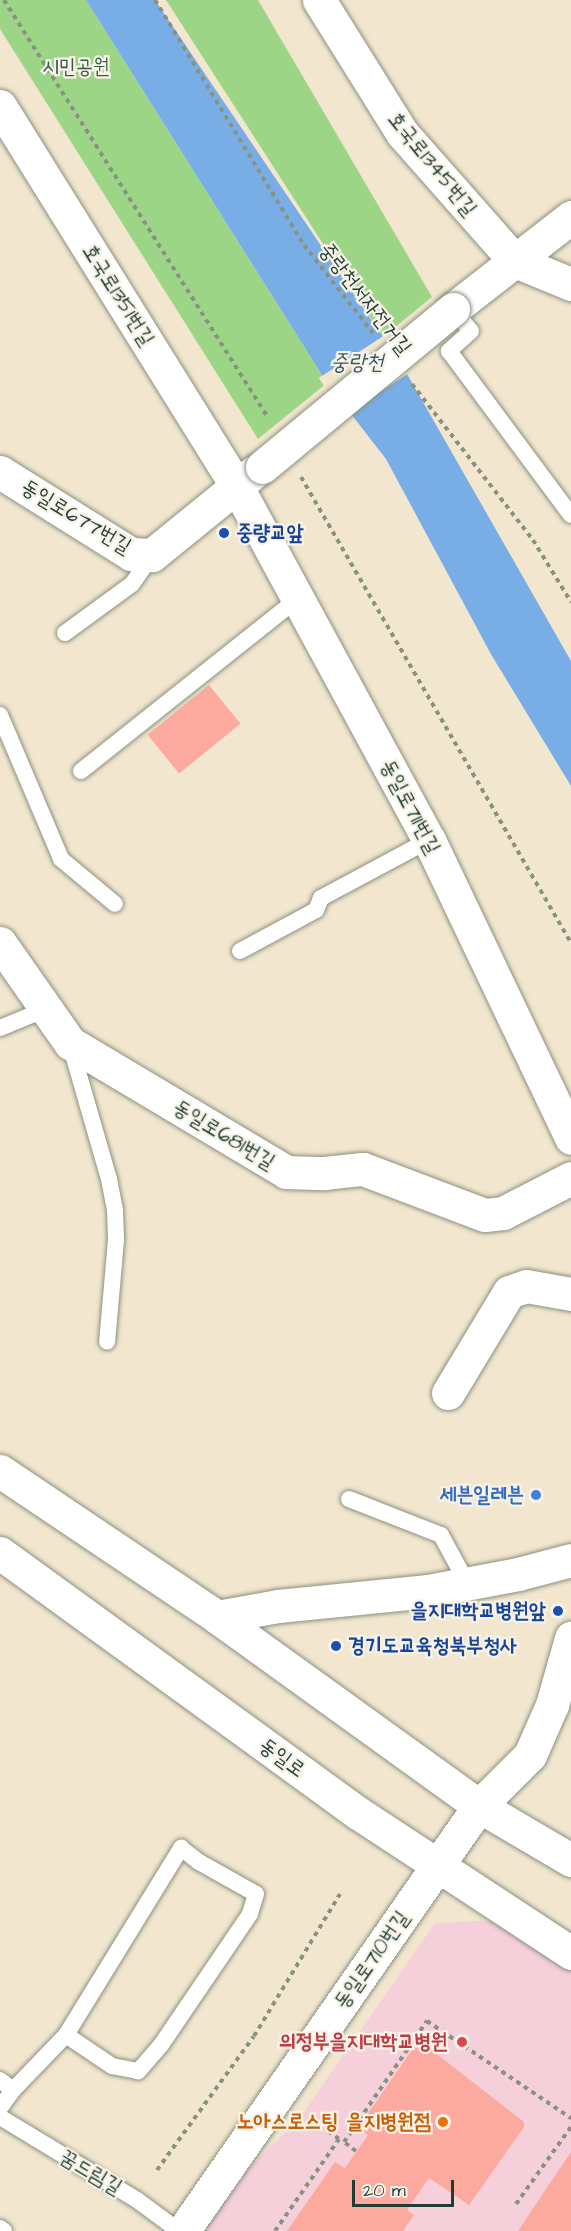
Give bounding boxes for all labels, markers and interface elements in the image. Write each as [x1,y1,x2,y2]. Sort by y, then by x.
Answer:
park label: 시민공원 [42,54,110,80]
street label: 호국로1345번길 [382,107,482,221]
street label: 중랑천서자전거길 [313,238,417,360]
street label: 호국로1351번길 [77,239,159,351]
water label: 중랑천 [330,350,384,376]
street label: 동일로677번길 [17,474,135,560]
place label: 중량교앞 [236,520,304,546]
marker: 중량교앞 [217,526,231,540]
street label: 동일로711번길 [375,756,445,858]
street label: 동일로681번길 [169,1095,279,1175]
place label: 세븐일레븐 [440,1482,524,1508]
marker: 세븐일레븐 [529,1488,543,1502]
place label: 을지대학교병원앞 [411,1598,546,1624]
marker: 을지대학교병원앞 [551,1604,565,1618]
place label: 경기도교육청북부청사 [348,1633,517,1659]
marker: 경기도교육청북부청사 [329,1639,343,1653]
street label: 동일로 [254,1733,310,1783]
street label: 동일로710번길 [329,1906,415,2014]
place label: 의정부을지대학교병원 [279,2029,448,2055]
marker: 의정부을지대학교병원 [453,2033,471,2051]
place label: 노아스로스팅 을지병원점 [237,2109,431,2135]
marker: 노아스로스팅 을지병원점 [436,2115,450,2129]
street label: 꿈드림길 [56,2144,126,2200]
scale bar [355,2168,457,2206]
text: 20 m [363,2178,406,2203]

